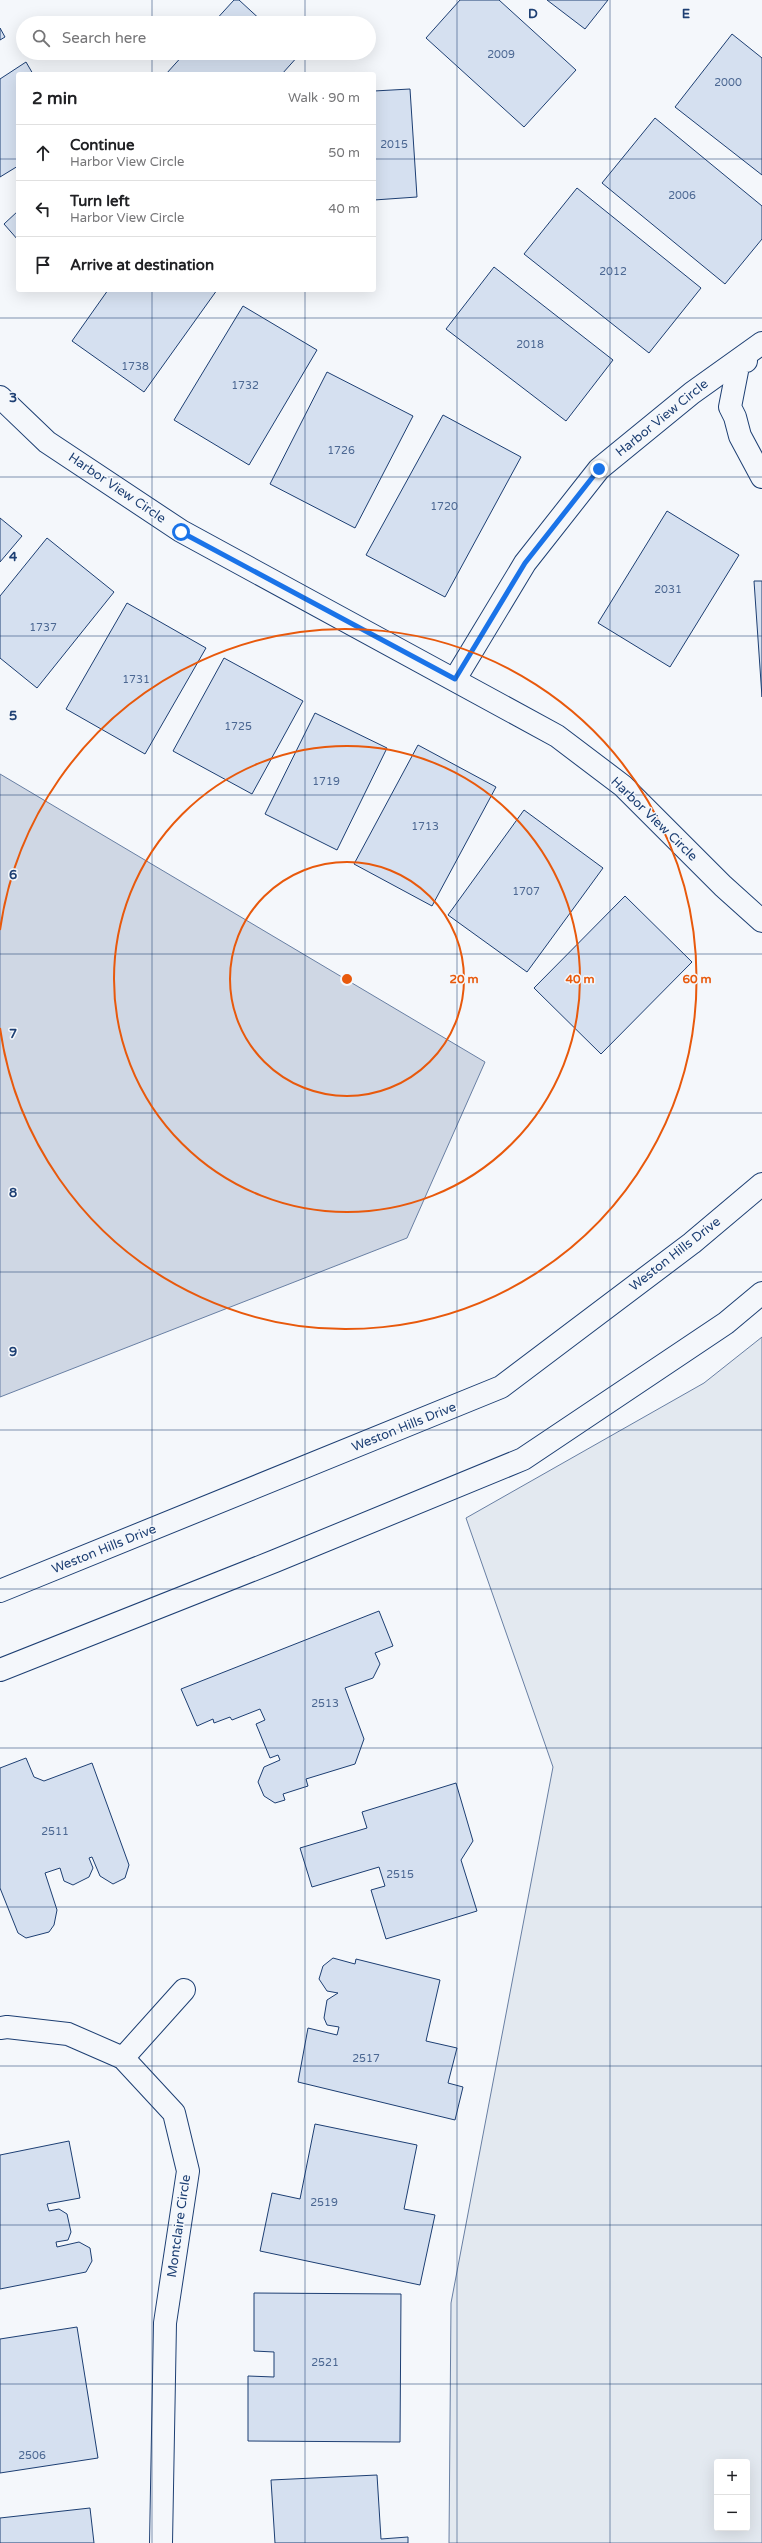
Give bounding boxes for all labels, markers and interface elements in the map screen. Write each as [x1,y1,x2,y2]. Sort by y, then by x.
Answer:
text: D [528,6,538,22]
text: E [682,6,690,22]
search box [16,16,376,60]
icon: search [30,27,52,49]
text: Search here [62,29,146,47]
house number: 2009 [487,48,515,61]
house number: 2000 [714,76,742,89]
text: 2 min [32,88,77,109]
text: Walk · 90 m [288,90,360,106]
text: Continue [70,136,134,154]
house number: 2015 [380,138,408,151]
icon: ahead [32,142,54,164]
text: 50 m [328,145,360,161]
text: Harbor View Circle [70,154,184,170]
house number: 2006 [668,189,696,202]
text: Turn left [70,192,130,210]
icon: left [32,198,54,220]
text: 40 m [328,201,360,217]
text: Harbor View Circle [70,210,184,226]
icon: arrive [32,254,54,276]
text: Arrive at destination [70,256,214,274]
house number: 2012 [599,265,627,278]
house number: 2018 [516,338,544,351]
house number: 1738 [121,360,149,373]
street label: Harbor View Circle [613,376,711,460]
house number: 1732 [231,379,259,392]
text: 3 [9,390,17,406]
house number: 1726 [327,444,355,457]
street label: Harbor View Circle [65,449,169,527]
route end [590,460,608,478]
house number: 1720 [430,500,458,513]
route start [172,523,190,541]
text: 4 [9,549,18,565]
house number: 2031 [654,583,682,596]
house number: 1737 [29,621,57,634]
house number: 1731 [122,673,150,686]
text: 5 [9,708,17,724]
house number: 1725 [224,720,252,733]
street label: Harbor View Circle [607,774,701,864]
house number: 1719 [312,775,340,788]
house number: 1713 [411,820,439,833]
text: 6 [9,867,17,883]
house number: 1707 [512,885,540,898]
centre of rings [340,972,354,986]
text: 20 m [449,972,479,986]
text: 40 m [565,972,595,986]
text: 60 m [682,972,712,986]
text: 7 [9,1026,17,1042]
text: 8 [9,1185,17,1201]
street label: Weston Hills Drive [626,1213,724,1295]
text: 9 [9,1344,17,1360]
street label: Weston Hills Drive [349,1399,459,1455]
street label: Weston Hills Drive [49,1521,159,1577]
house number: 2513 [311,1697,339,1710]
house number: 2511 [41,1825,69,1838]
house number: 2515 [386,1868,414,1881]
house number: 2517 [352,2052,380,2065]
street label: Montclaire Circle [164,2174,194,2278]
house number: 2519 [310,2196,338,2209]
house number: 2521 [311,2356,339,2369]
house number: 2506 [18,2449,46,2462]
map controls [714,2459,750,2531]
button: + [714,2459,750,2495]
button: − [714,2495,750,2531]

